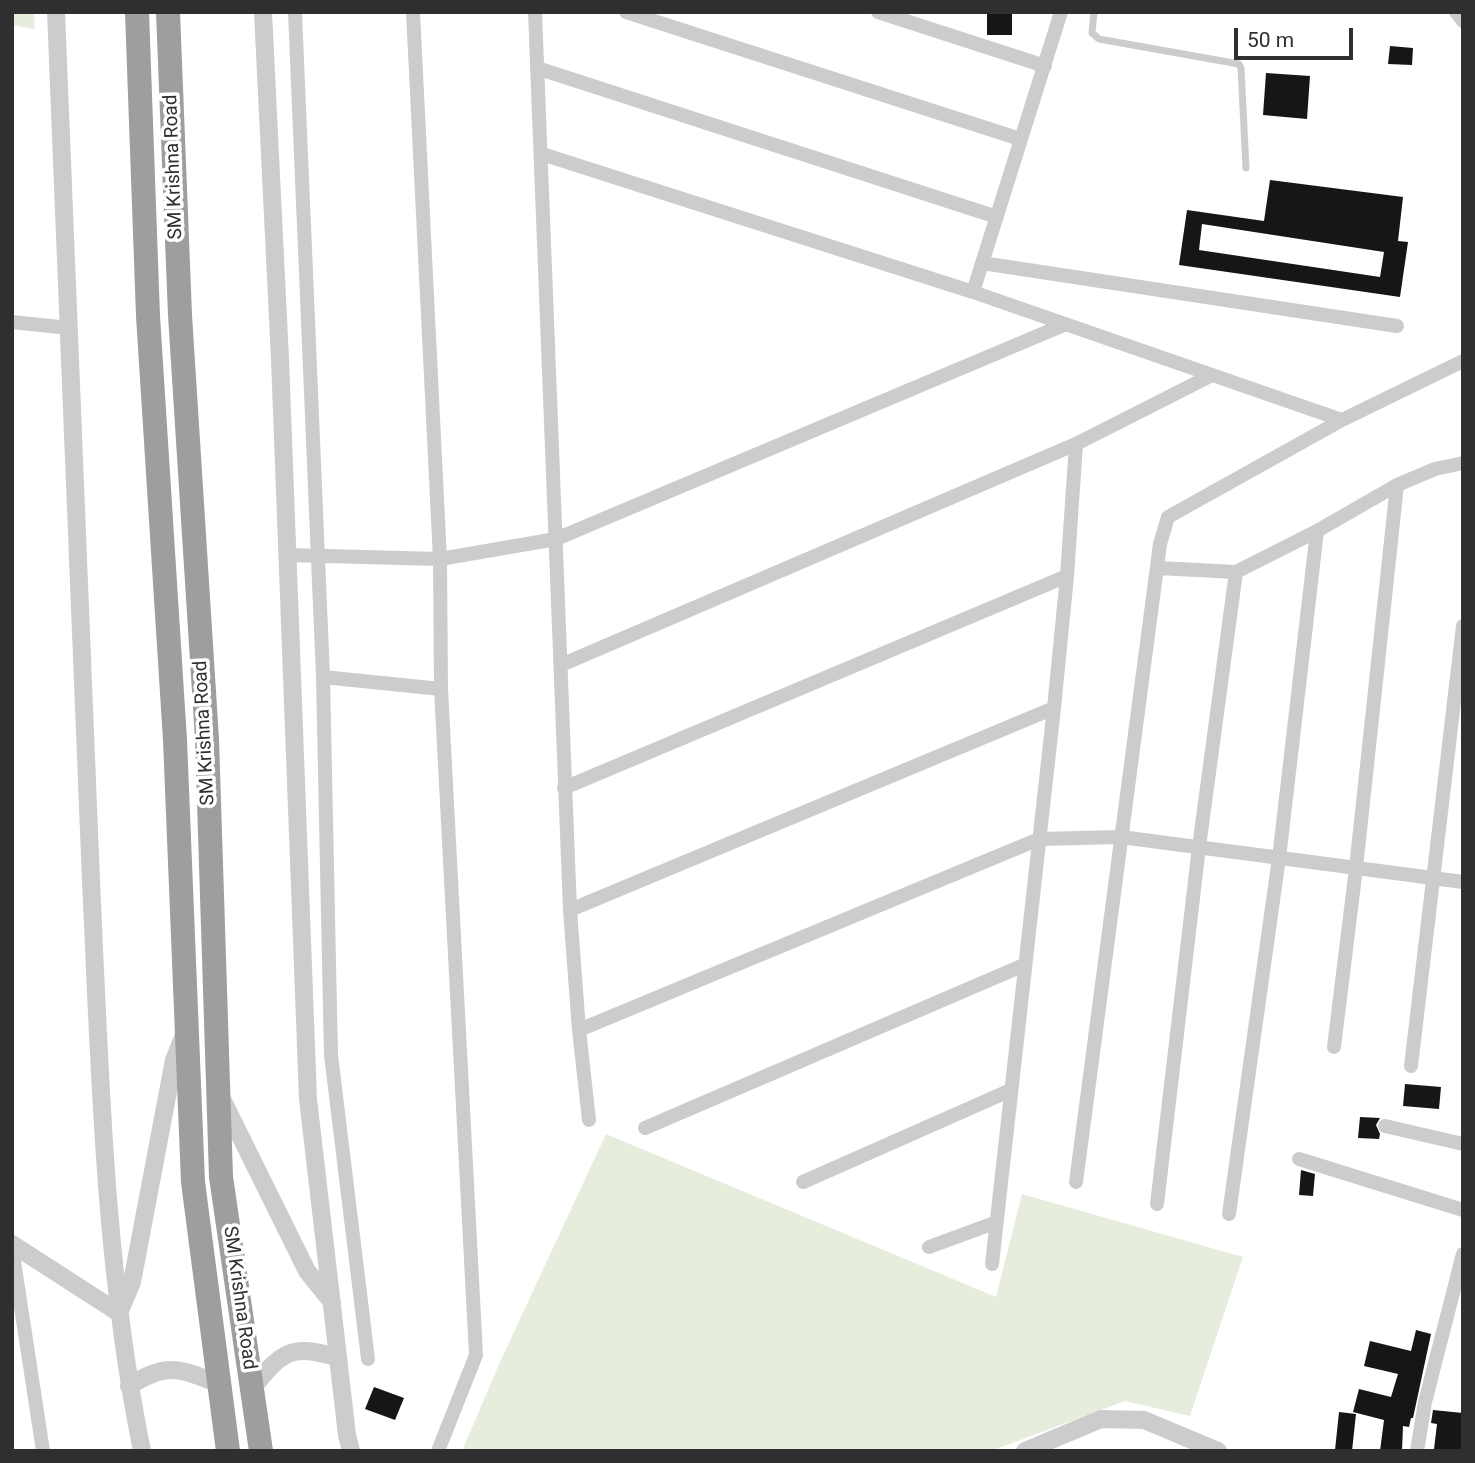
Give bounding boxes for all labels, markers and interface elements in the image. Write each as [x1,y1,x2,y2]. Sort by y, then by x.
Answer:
scale bar [1237,14,1356,58]
text: 50 m [1247,28,1294,52]
street label: SM Krishna Road [160,94,188,240]
street label: SM Krishna Road [190,660,220,806]
street label: SM Krishna Road [218,1225,260,1371]

